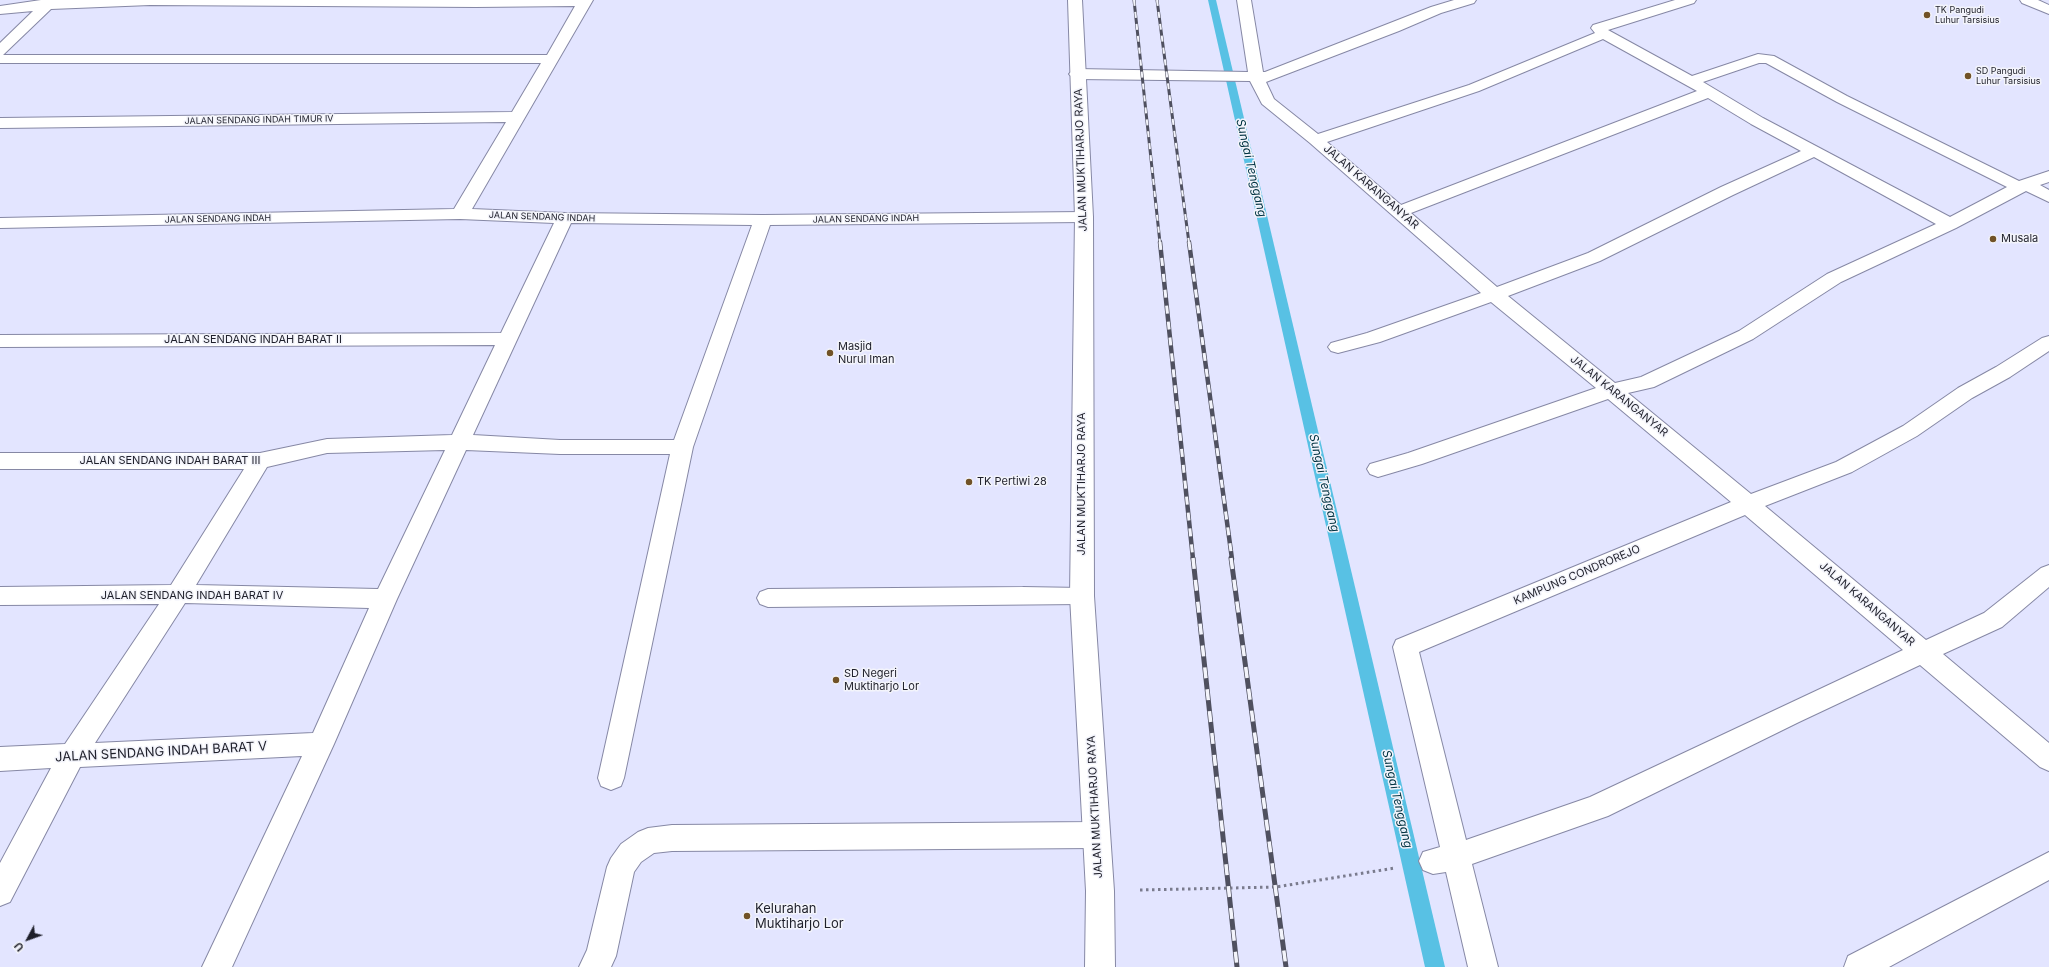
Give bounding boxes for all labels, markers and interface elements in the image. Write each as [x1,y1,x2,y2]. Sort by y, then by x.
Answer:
place label: TK Pangudi Luhur Tarsisius [1935,5,1999,26]
marker: TK Pangudi Luhur Tarsisius [1922,10,1932,20]
place label: SD Pangudi Luhur Tarsisius [1976,66,2040,87]
marker: SD Pangudi Luhur Tarsisius [1963,71,1973,81]
street label: JALAN MUKTIHARJO RAYA [1072,88,1090,232]
street label: JALAN SENDANG INDAH TIMUR IV [184,113,334,127]
water label: Sungai Tenggang [1233,118,1269,218]
street label: JALAN KARANGANYAR [1321,142,1421,232]
street label: JALAN SENDANG INDAH [489,210,595,224]
street label: JALAN SENDANG INDAH [165,213,271,225]
street label: JALAN SENDANG INDAH [813,213,919,225]
place label: Musala [2001,232,2038,246]
marker: Musala [1988,234,1998,244]
street label: JALAN SENDANG INDAH BARAT II [164,333,342,347]
place label: Masjid Nurul Iman [838,340,894,366]
marker: Masjid Nurul Iman [825,348,835,358]
street label: JALAN KARANGANYAR [1567,353,1671,439]
street label: JALAN MUKTIHARJO RAYA [1075,412,1089,556]
water label: Sungai Tenggang [1306,433,1342,533]
street label: JALAN SENDANG INDAH BARAT III [80,454,260,468]
place label: TK Pertiwi 28 [977,475,1047,489]
marker: TK Pertiwi 28 [964,477,974,487]
street label: KAMPUNG CONDROREJO [1512,542,1642,608]
street label: JALAN KARANGANYAR [1817,559,1917,649]
street label: JALAN SENDANG INDAH BARAT IV [101,589,283,603]
place label: SD Negeri Muktiharjo Lor [844,667,919,693]
marker: SD Negeri Muktiharjo Lor [831,675,841,685]
street label: JALAN MUKTIHARJO RAYA [1085,735,1105,879]
street label: JALAN SENDANG INDAH BARAT V [55,739,267,765]
water label: Sungai Tenggang [1379,749,1415,849]
place label: Kelurahan Muktiharjo Lor [755,901,844,932]
marker: Kelurahan Muktiharjo Lor [742,911,752,921]
north arrow [8,919,48,959]
text: U [11,939,27,955]

